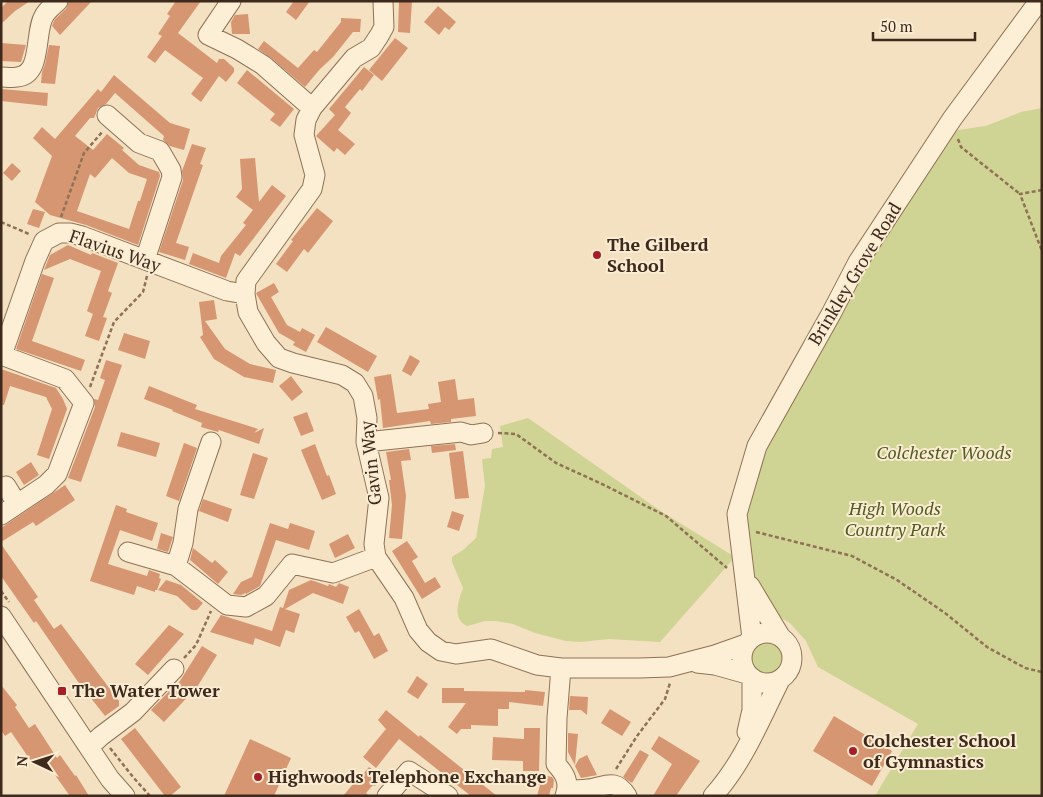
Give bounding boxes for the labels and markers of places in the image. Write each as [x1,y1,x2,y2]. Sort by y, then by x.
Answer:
place label: The Gilberd School [607,232,709,277]
marker: The Gilberd School [591,249,603,261]
place label: The Water Tower [72,678,220,702]
marker: The Water Tower [56,685,68,697]
place label: Colchester School of Gymnastics [863,728,1016,773]
marker: Colchester School of Gymnastics [847,745,859,757]
place label: Highwoods Telephone Exchange [268,764,547,788]
marker: Highwoods Telephone Exchange [252,771,264,783]

